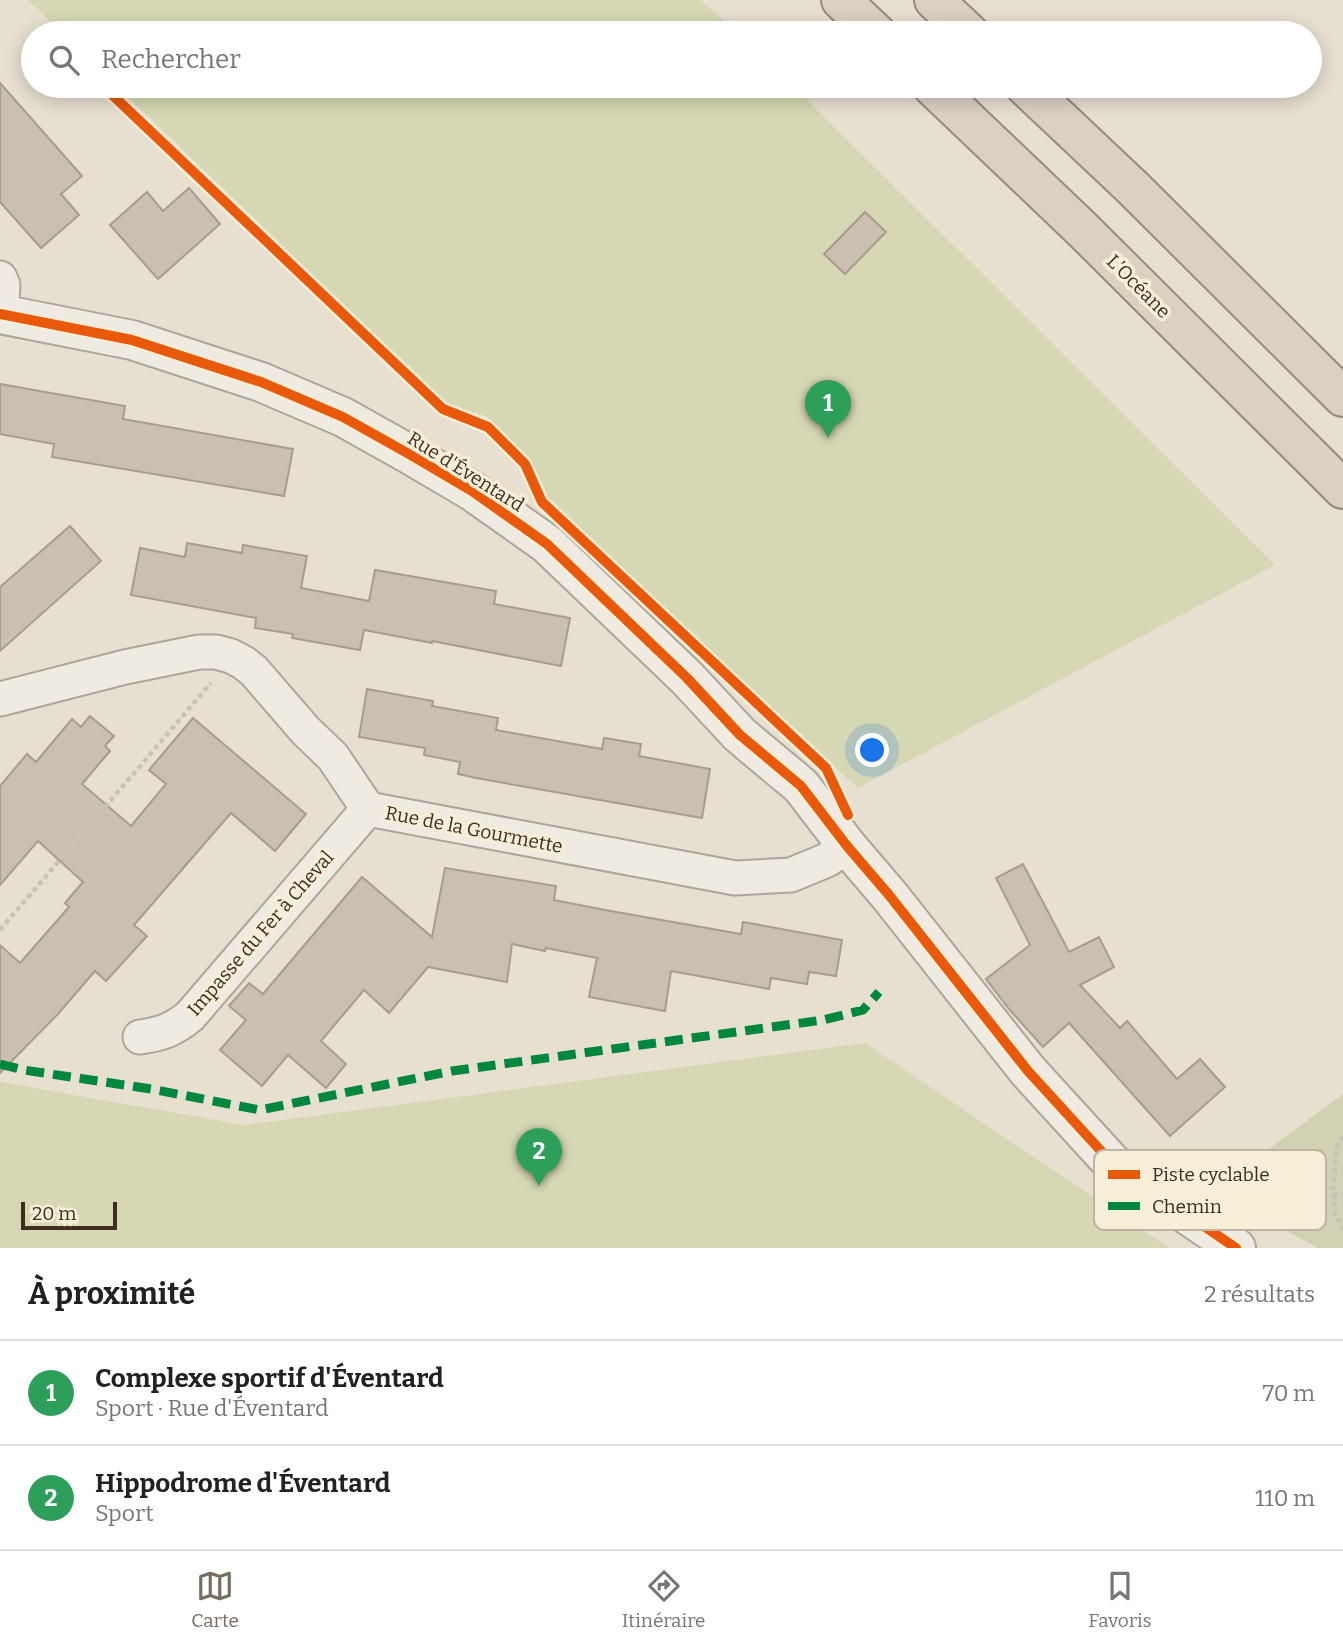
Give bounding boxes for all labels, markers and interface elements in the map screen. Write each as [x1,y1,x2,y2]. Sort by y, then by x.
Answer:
search box [21,21,1322,98]
icon: search [45,41,83,79]
text: Rechercher [101,44,241,75]
street label: L’Océane [1102,250,1175,323]
pin: 1 [805,380,851,438]
street label: Rue d'Éventard [403,426,528,516]
your location [855,733,889,767]
street label: Rue de la Gourmette [383,801,565,858]
street label: Impasse du Fer à Cheval [182,846,338,1021]
pin: 2 [516,1128,562,1186]
legend [1094,1150,1326,1230]
text: Piste cyclable [1152,1163,1270,1186]
text: Chemin [1152,1195,1222,1218]
scale bar [21,1199,117,1231]
text: 20 m [32,1202,76,1225]
text: À proximité [28,1276,195,1312]
text: 2 résultats [1204,1280,1315,1308]
text: Complexe sportif d'Éventard [95,1363,444,1394]
text: 1 [46,1379,56,1407]
text: 70 m [1263,1379,1315,1407]
text: Sport · Rue d'Éventard [95,1394,329,1422]
text: Hippodrome d'Éventard [95,1468,390,1499]
text: 2 [45,1484,57,1512]
text: 110 m [1255,1484,1315,1512]
text: Sport [95,1499,154,1527]
tab: Carte [191,1567,239,1632]
tab: Itinéraire [622,1567,706,1632]
tab: Favoris [1088,1567,1152,1632]

